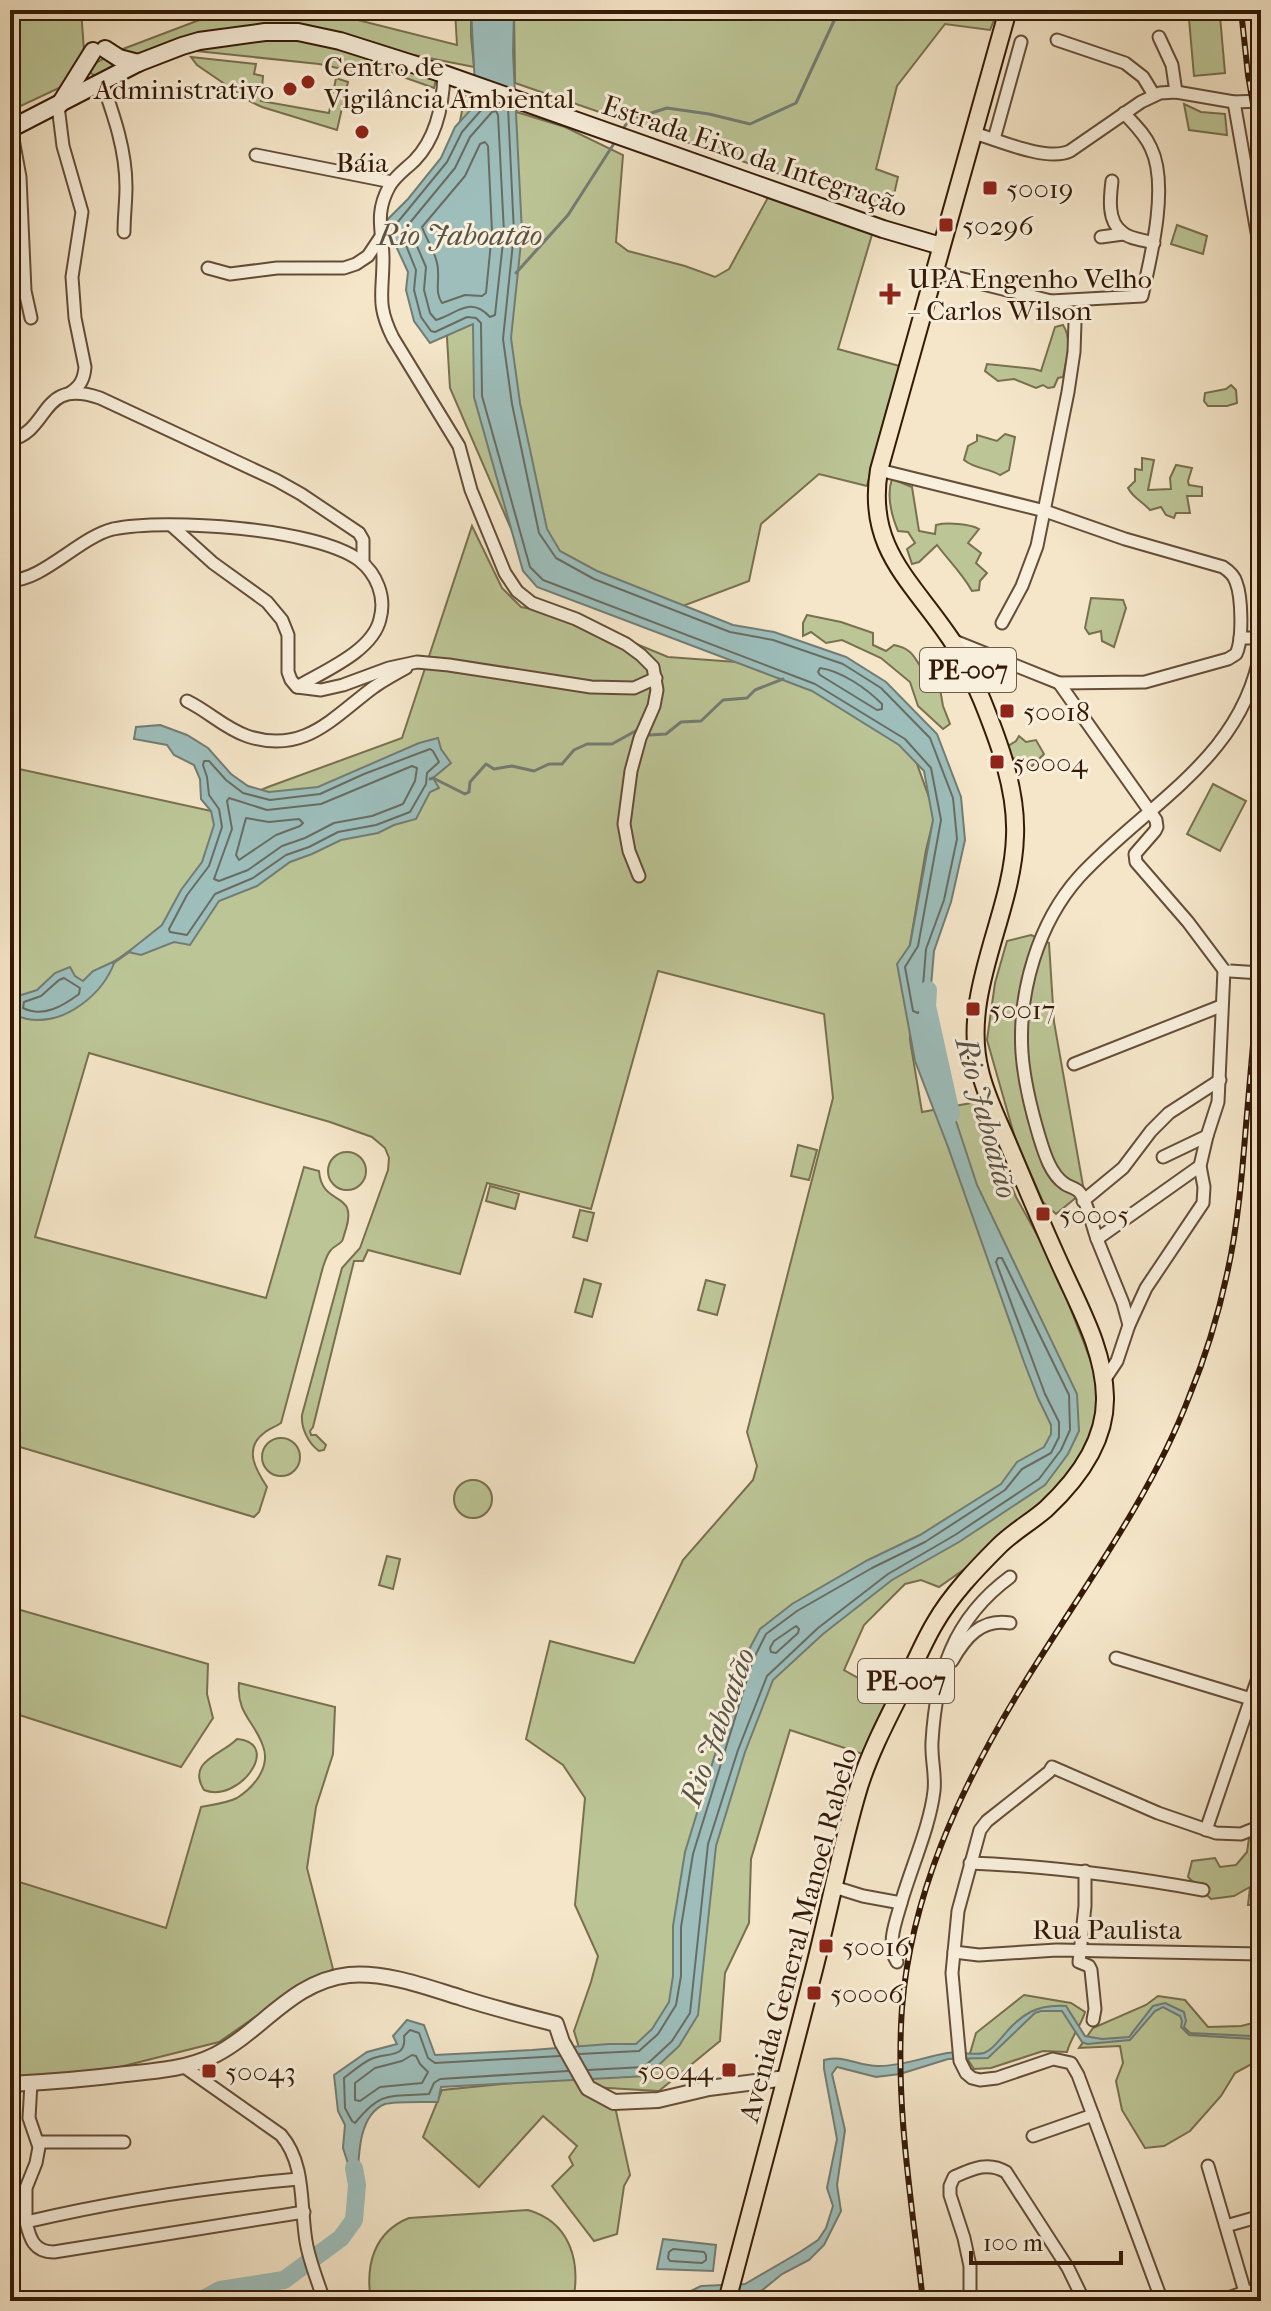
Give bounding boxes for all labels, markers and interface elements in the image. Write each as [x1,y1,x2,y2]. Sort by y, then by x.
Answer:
place label: Centro de Vigilância Ambiental [323,50,575,115]
place label: Administrativo [93,73,274,106]
marker: Centro de Vigilância Ambiental [299,73,317,91]
marker: Administrativo [281,80,299,98]
street label: Estrada Eixo da Integração [598,88,912,224]
marker: Báia [353,123,371,141]
place label: Báia [336,146,389,179]
place label: 50019 [1006,172,1073,205]
marker: 50019 [981,179,999,197]
place label: 50296 [962,209,1035,242]
marker: 50296 [937,216,955,234]
water label: Rio Jaboatão [375,218,543,253]
place label: UPA Engenho Velho – Carlos Wilson [908,262,1152,327]
marker: UPA Engenho Velho – Carlos Wilson [879,283,901,305]
road number: PE-007 [920,648,1016,692]
place label: 50018 [1023,695,1090,728]
marker: 50018 [998,702,1016,720]
place label: 50004 [1013,746,1089,779]
marker: 50004 [988,753,1006,771]
place label: 50017 [989,993,1055,1026]
marker: 50017 [964,1000,982,1018]
water label: Rio Jaboatão [947,1032,1024,1202]
place label: 50005 [1059,1198,1129,1231]
marker: 50005 [1034,1205,1052,1223]
water label: Rio Jaboatão [673,1643,763,1812]
road number: PE-007 [858,1659,954,1703]
street label: Avenida General Manoel Rabelo [732,1744,864,2127]
street label: Rua Paulista [1032,1913,1183,1946]
place label: 50016 [842,1930,911,1963]
marker: 50016 [817,1937,835,1955]
place label: 50006 [830,1977,904,2010]
marker: 50006 [805,1984,823,2002]
place label: 50044 [637,2054,714,2087]
place label: 50043 [225,2055,296,2088]
marker: 50044 [720,2061,738,2079]
marker: 50043 [200,2062,218,2080]
scale bar [971,2215,1121,2265]
text: 100 m [983,2229,1043,2257]

